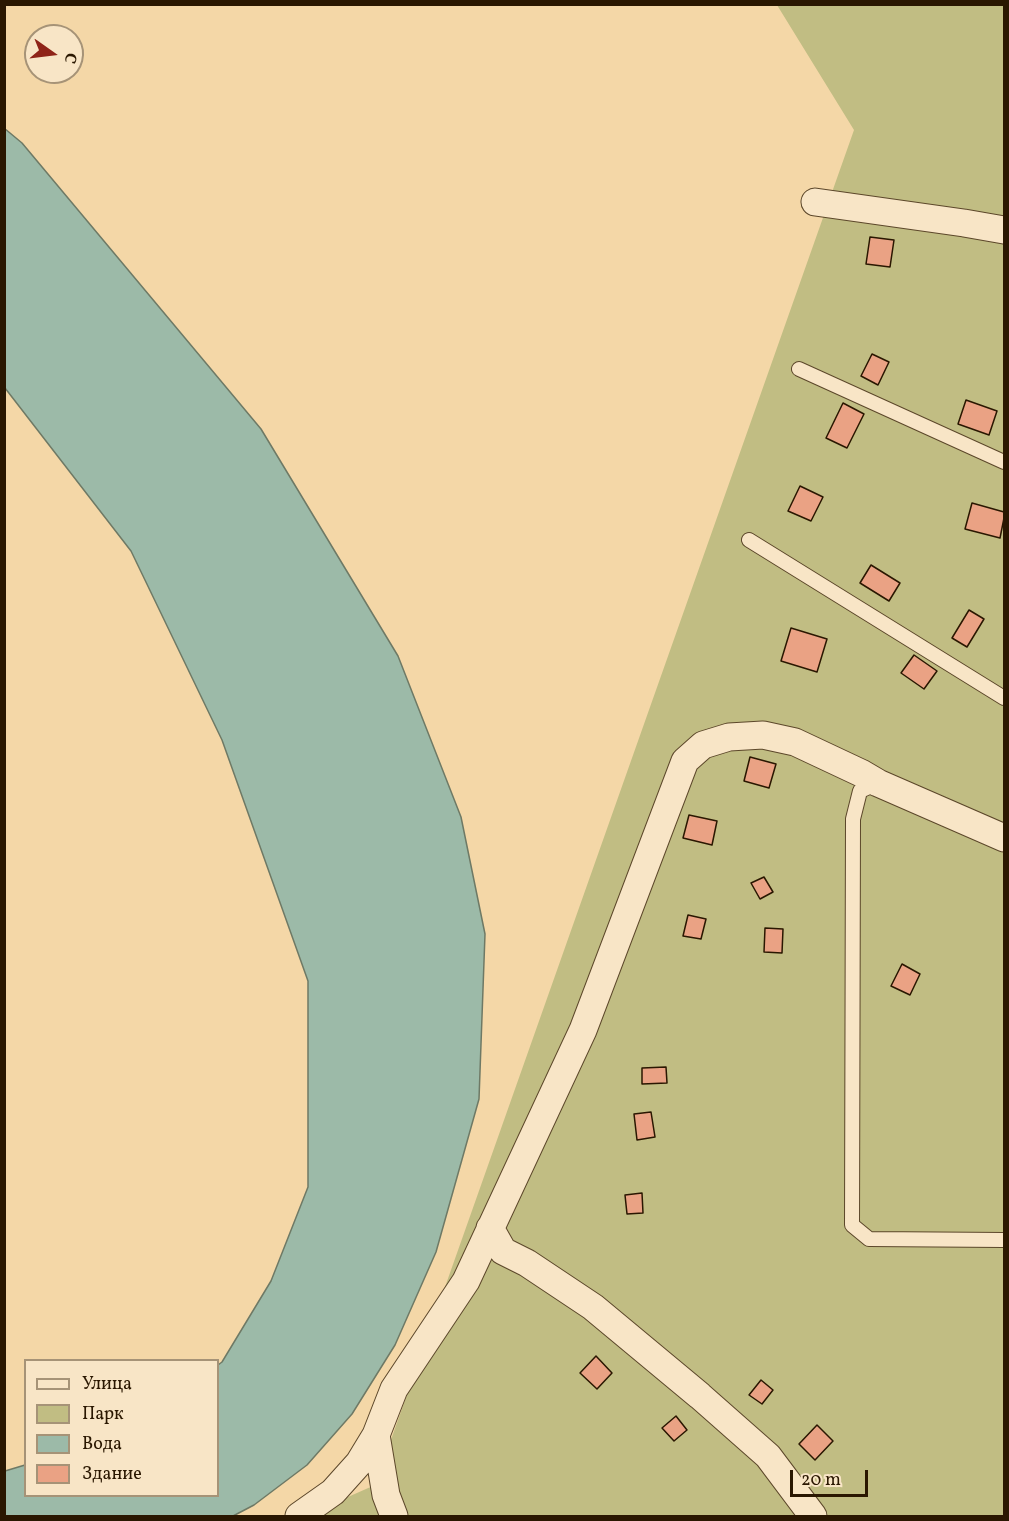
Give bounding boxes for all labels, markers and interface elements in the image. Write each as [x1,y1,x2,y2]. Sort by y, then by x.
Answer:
north arrow [24,24,84,84]
text: С [58,50,81,66]
legend [24,1359,219,1497]
text: Улица [82,1372,132,1397]
text: Парк [82,1402,124,1427]
text: Вода [82,1432,122,1457]
scale bar [793,1458,871,1496]
text: Здание [82,1462,142,1487]
text: 20 m [801,1468,841,1493]

